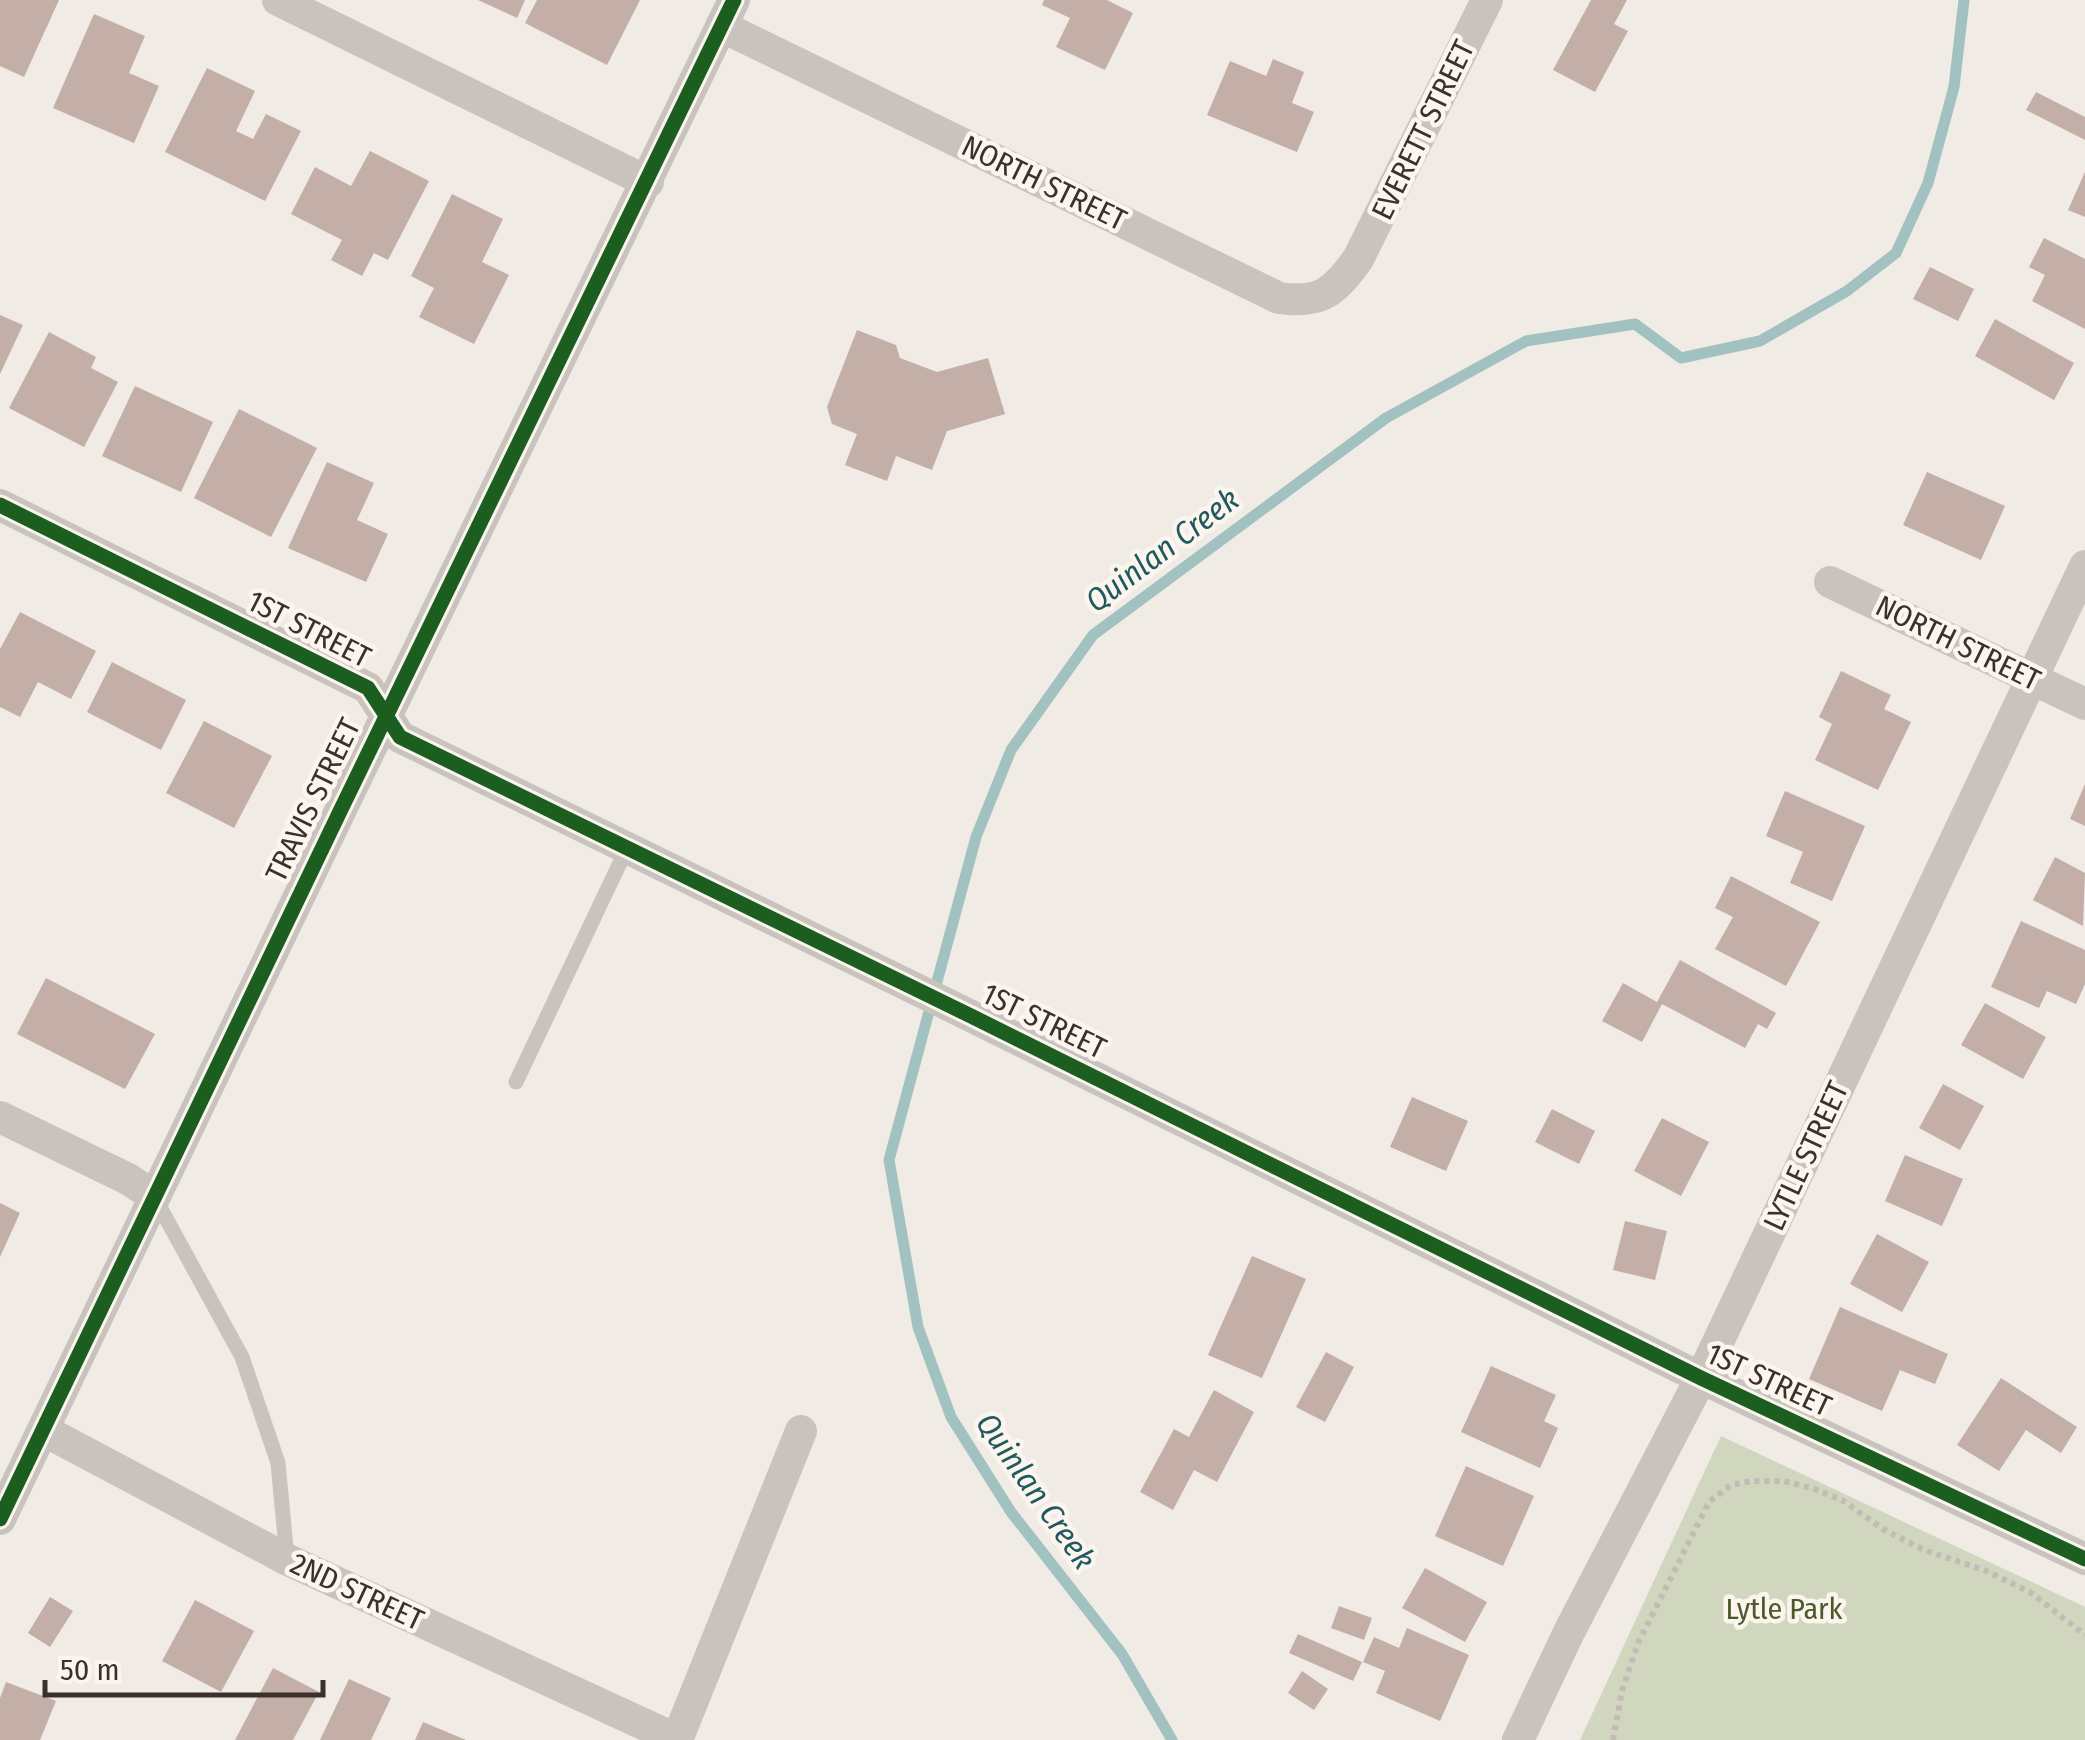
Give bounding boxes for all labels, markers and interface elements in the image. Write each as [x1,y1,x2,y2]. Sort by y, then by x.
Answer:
street label: EVERETT STREET [1364,34,1482,226]
street label: NORTH STREET [956,128,1132,238]
water label: Quinlan Creek [1078,480,1246,620]
street label: 1ST STREET [241,583,377,675]
street label: NORTH STREET [1870,588,2046,698]
street label: TRAVIS STREET [258,712,368,888]
street label: 1ST STREET [976,976,1112,1066]
street label: LYTLE STREET [1756,1076,1856,1236]
street label: 1ST STREET [1701,1336,1837,1425]
water label: Quinlan Creek [968,1406,1104,1577]
street label: 2ND STREET [285,1546,429,1638]
park label: Lytle Park [1725,1591,1843,1627]
scale bar [45,1635,322,1697]
text: 50 m [60,1652,120,1688]

